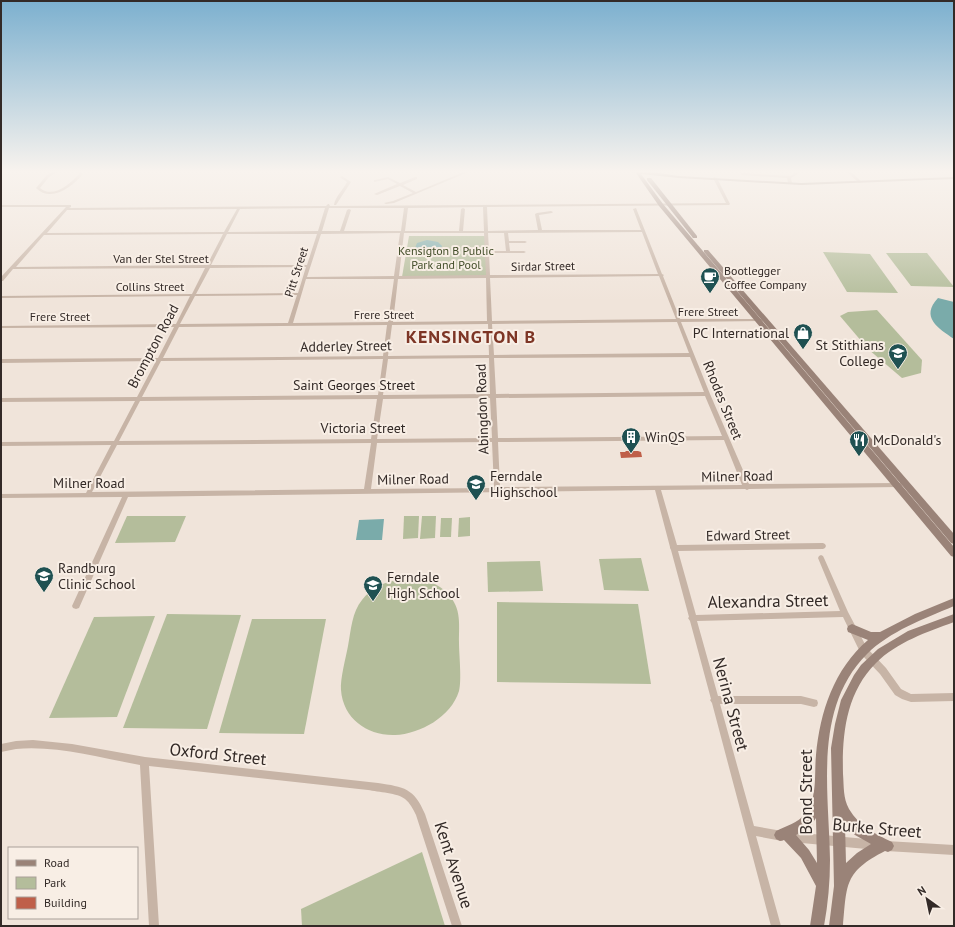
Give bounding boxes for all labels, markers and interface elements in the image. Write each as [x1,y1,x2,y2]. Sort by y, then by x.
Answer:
park label: Kensigton B Public Park and Pool [398,243,494,272]
street label: Pitt Street [281,245,311,299]
street label: Van der Stel Street [112,251,209,266]
street label: Sirdar Street [511,258,575,274]
place label: Bootlegger Coffee Company [724,263,807,292]
cafe icon: Bootlegger Coffee Company [699,266,721,294]
street label: Collins Street [116,279,184,294]
street label: Brompton Road [123,301,183,391]
street label: Frere Street [678,304,738,319]
street label: Frere Street [354,307,414,322]
street label: Frere Street [30,309,90,324]
shop icon: PC International [792,322,814,350]
place label: PC International [693,324,789,342]
district label: KENSINGTON B [406,325,536,348]
street label: Adderley Street [300,336,392,356]
place label: St Stithians College [815,336,884,370]
school or university icon: St Stithians College [887,342,909,370]
street label: Rhodes Street [699,358,747,442]
street label: Abingdon Road [471,363,493,455]
street label: Saint Georges Street [293,376,415,394]
street label: Victoria Street [319,419,406,437]
building icon: WinQS [620,426,642,454]
place label: WinQS [645,428,685,446]
restaurant icon: McDonald's [848,429,870,457]
place label: McDonald's [873,431,941,449]
street label: Milner Road [701,466,773,486]
place label: Ferndale Highschool [490,467,557,501]
street label: Milner Road [377,469,449,489]
school or university icon: Ferndale Highschool [465,473,487,501]
street label: Milner Road [53,474,125,492]
street label: Edward Street [706,525,790,545]
place label: Randburg Clinic School [58,559,135,593]
school or university icon: Randburg Clinic School [33,565,55,593]
place label: Ferndale High School [387,568,460,602]
school or university icon: Ferndale High School [362,574,384,602]
street label: Alexandra Street [707,589,829,613]
street label: Nerina Street [708,655,754,753]
street label: Oxford Street [169,738,268,770]
street label: Bond Street [795,749,817,835]
street label: Burke Street [832,813,923,843]
street label: Kent Avenue [430,819,478,911]
legend [8,847,138,919]
text: Road [44,855,69,870]
text: Park [44,875,66,890]
north arrow [907,879,947,919]
text: N [915,883,928,898]
text: Building [44,895,87,910]

